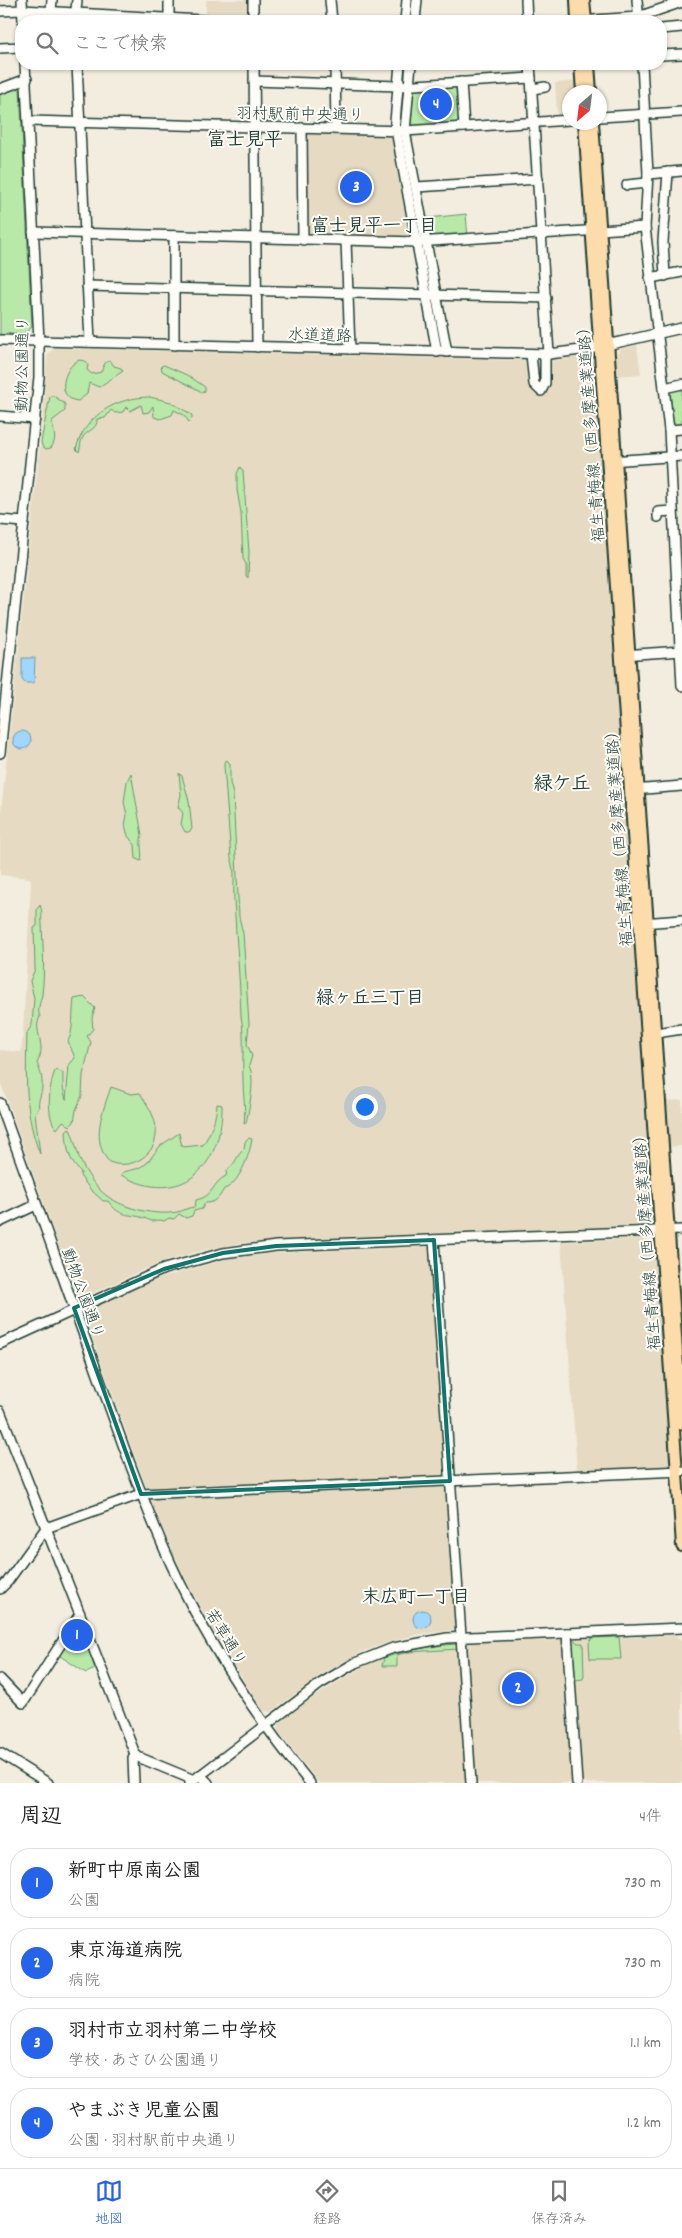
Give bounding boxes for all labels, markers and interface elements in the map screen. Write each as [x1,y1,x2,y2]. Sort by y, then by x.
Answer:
search box [15,15,667,70]
icon: search [33,29,61,57]
text: ここで検索 [73,32,168,59]
pin: 4 [420,85,452,123]
north arrow [562,85,607,130]
street label: 羽村駅前中央通り [236,103,364,128]
district label: 富士見平 [207,128,283,155]
pin: 3 [340,168,372,206]
district label: 富士見平一丁目 [311,215,437,240]
street label: 動物公園通り [11,316,36,412]
street label: 福生青梅線（西多摩産業道路） [573,318,612,543]
street label: 水道道路 [288,324,352,349]
street label: 福生青梅線（西多摩産業道路） [601,722,640,947]
district label: 緑ケ丘 [533,772,591,799]
district label: 緑ヶ丘三丁目 [316,987,424,1012]
your location [352,1094,378,1120]
street label: 福生青梅線（西多摩産業道路） [629,1126,668,1351]
street label: 動物公園通り [54,1245,109,1343]
district label: 末広町一丁目 [362,1586,470,1611]
street label: 若草通り [199,1605,251,1672]
pin: 1 [61,1616,93,1654]
pin: 2 [502,1669,534,1707]
text: 周辺 [20,1803,62,1833]
text: 4件 [639,1806,662,1829]
text: 新町中原南公園 [68,1859,201,1886]
text: 1 [35,1872,39,1895]
text: 730 m [624,1872,661,1895]
text: 公園 [68,1890,100,1913]
text: 東京海道病院 [68,1939,182,1966]
text: 2 [34,1952,41,1975]
text: 730 m [624,1952,661,1975]
text: 病院 [68,1970,100,1993]
text: 羽村市立羽村第二中学校 [68,2019,277,2046]
text: 3 [33,2032,41,2055]
text: 1.1 km [630,2032,661,2055]
text: 学校 · あさひ公園通り [68,2050,222,2073]
text: やまぶき児童公園 [68,2099,220,2126]
text: 4 [34,2112,40,2135]
text: 1.2 km [627,2112,661,2135]
text: 公園 · 羽村駅前中央通り [68,2130,239,2153]
tab: 地図 [95,2177,123,2230]
tab: 経路 [313,2177,341,2230]
tab: 保存済み [531,2177,587,2230]

